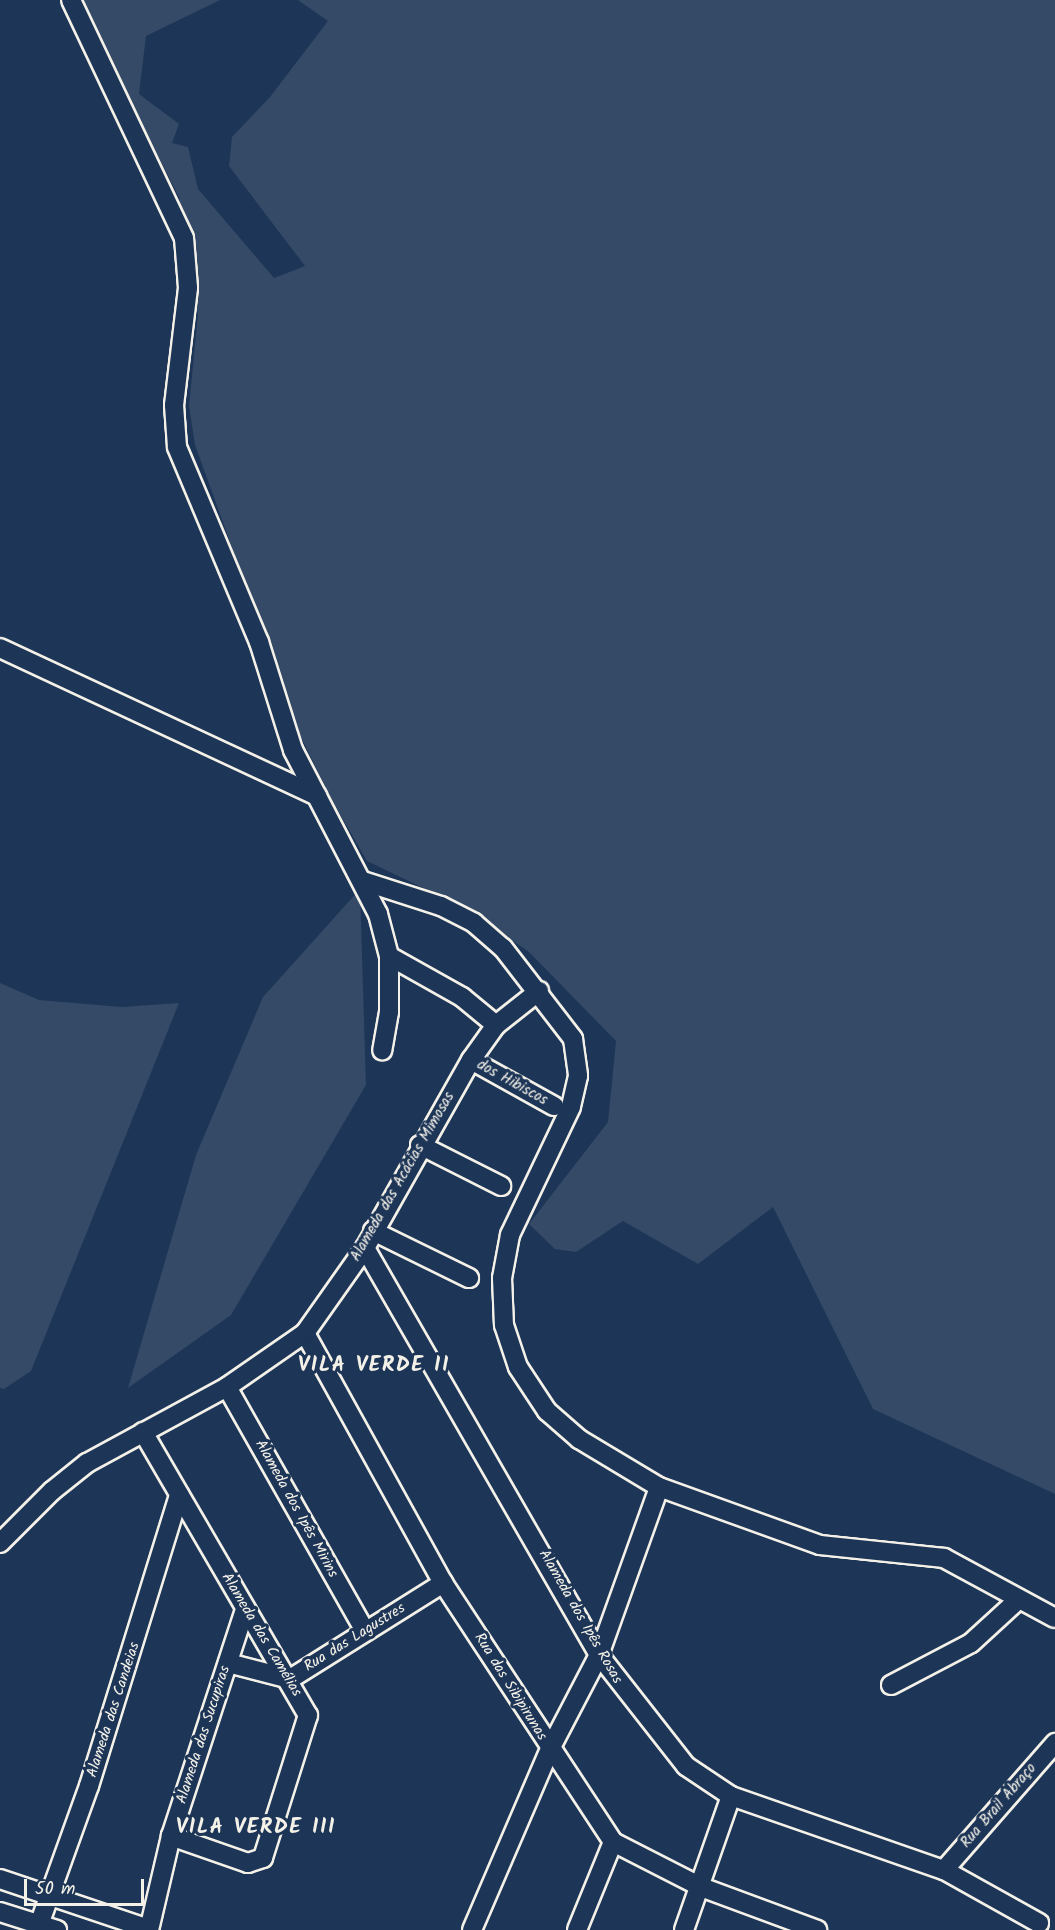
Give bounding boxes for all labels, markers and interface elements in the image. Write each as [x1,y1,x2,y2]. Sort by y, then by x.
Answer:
street label: dos Hibiscos [474,1056,550,1110]
street label: Alameda das Acácias Mimosas [347,1089,459,1265]
district label: VILA VERDE II [298,1353,450,1379]
street label: Alameda dos Ipês Mirins [251,1437,341,1581]
street label: Alameda dos Ipês Rosas [534,1547,626,1687]
street label: Alameda das Camélias [217,1570,305,1700]
street label: Rua das Lagustres [301,1600,409,1676]
street label: Rua das Sibipirunas [470,1630,550,1744]
street label: Alameda das Candeias [84,1640,144,1780]
street label: Alameda das Sucupiras [173,1664,235,1806]
street label: Rua Brail Abraço [957,1760,1041,1852]
district label: VILA VERDE III [176,1815,336,1841]
scale bar [27,1867,147,1905]
text: 50 m [35,1875,75,1904]

